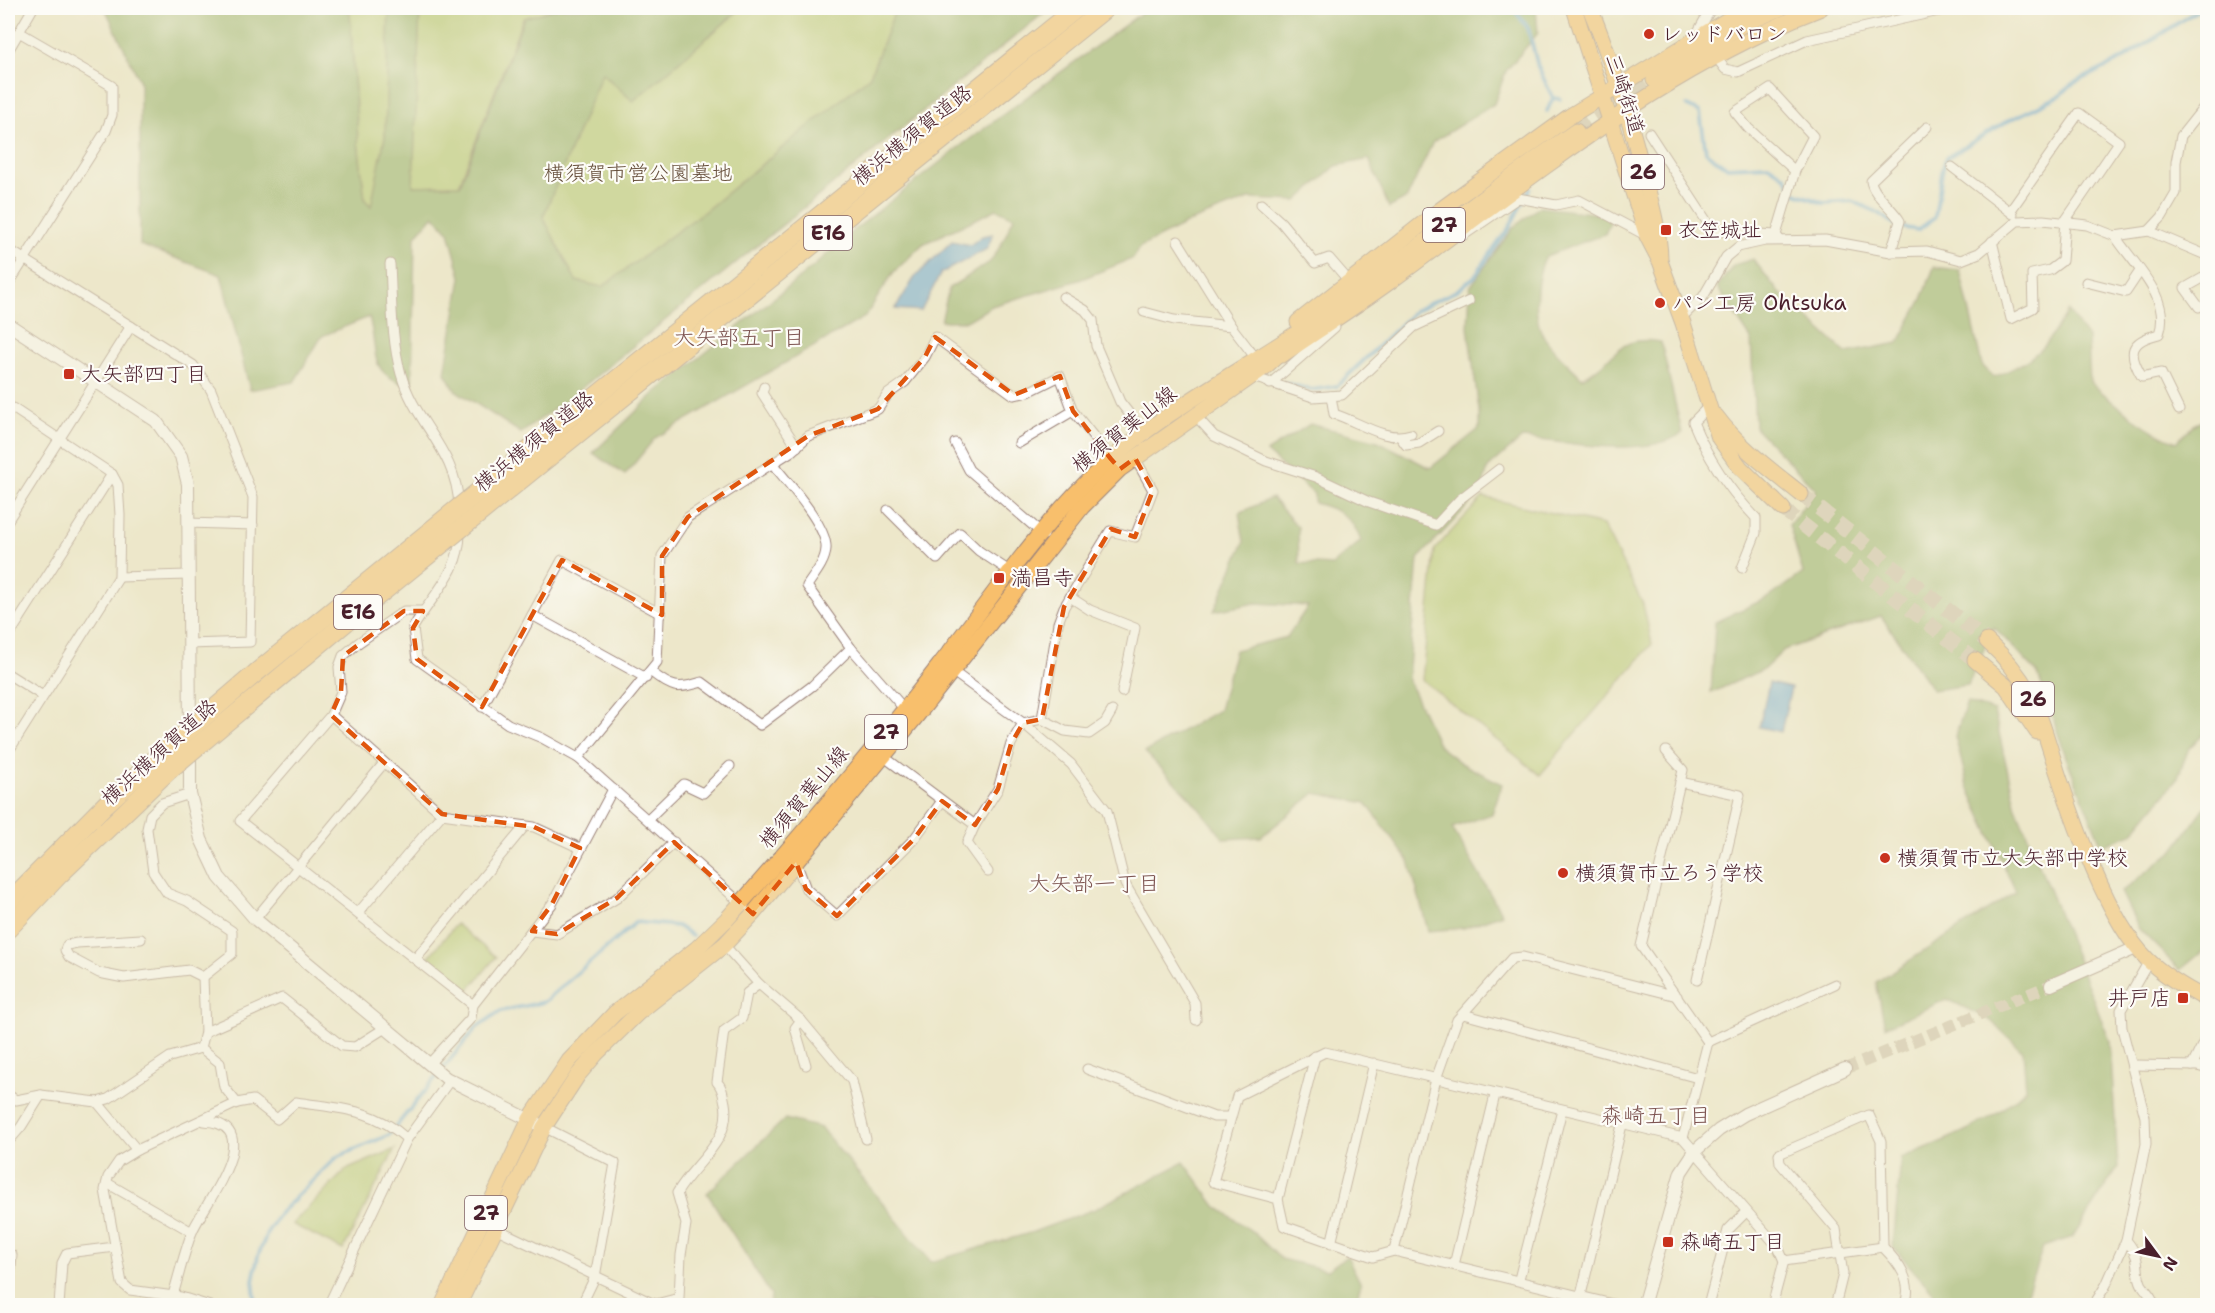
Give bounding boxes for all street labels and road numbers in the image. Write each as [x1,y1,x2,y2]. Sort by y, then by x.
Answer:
street label: 三崎街道 [1599,50,1651,138]
street label: 横浜横須賀道路 [846,78,978,192]
road number: 26 [1622,155,1664,189]
road number: 27 [1423,208,1465,242]
road number: E16 [804,216,852,250]
street label: 横須賀葉山線 [1066,379,1182,479]
street label: 横浜横須賀道路 [468,384,600,498]
road number: E16 [334,595,382,629]
road number: 26 [2012,682,2054,716]
street label: 横浜横須賀道路 [95,692,223,812]
road number: 27 [865,715,907,749]
street label: 横須賀葉山線 [753,740,855,854]
road number: 27 [465,1196,507,1230]

